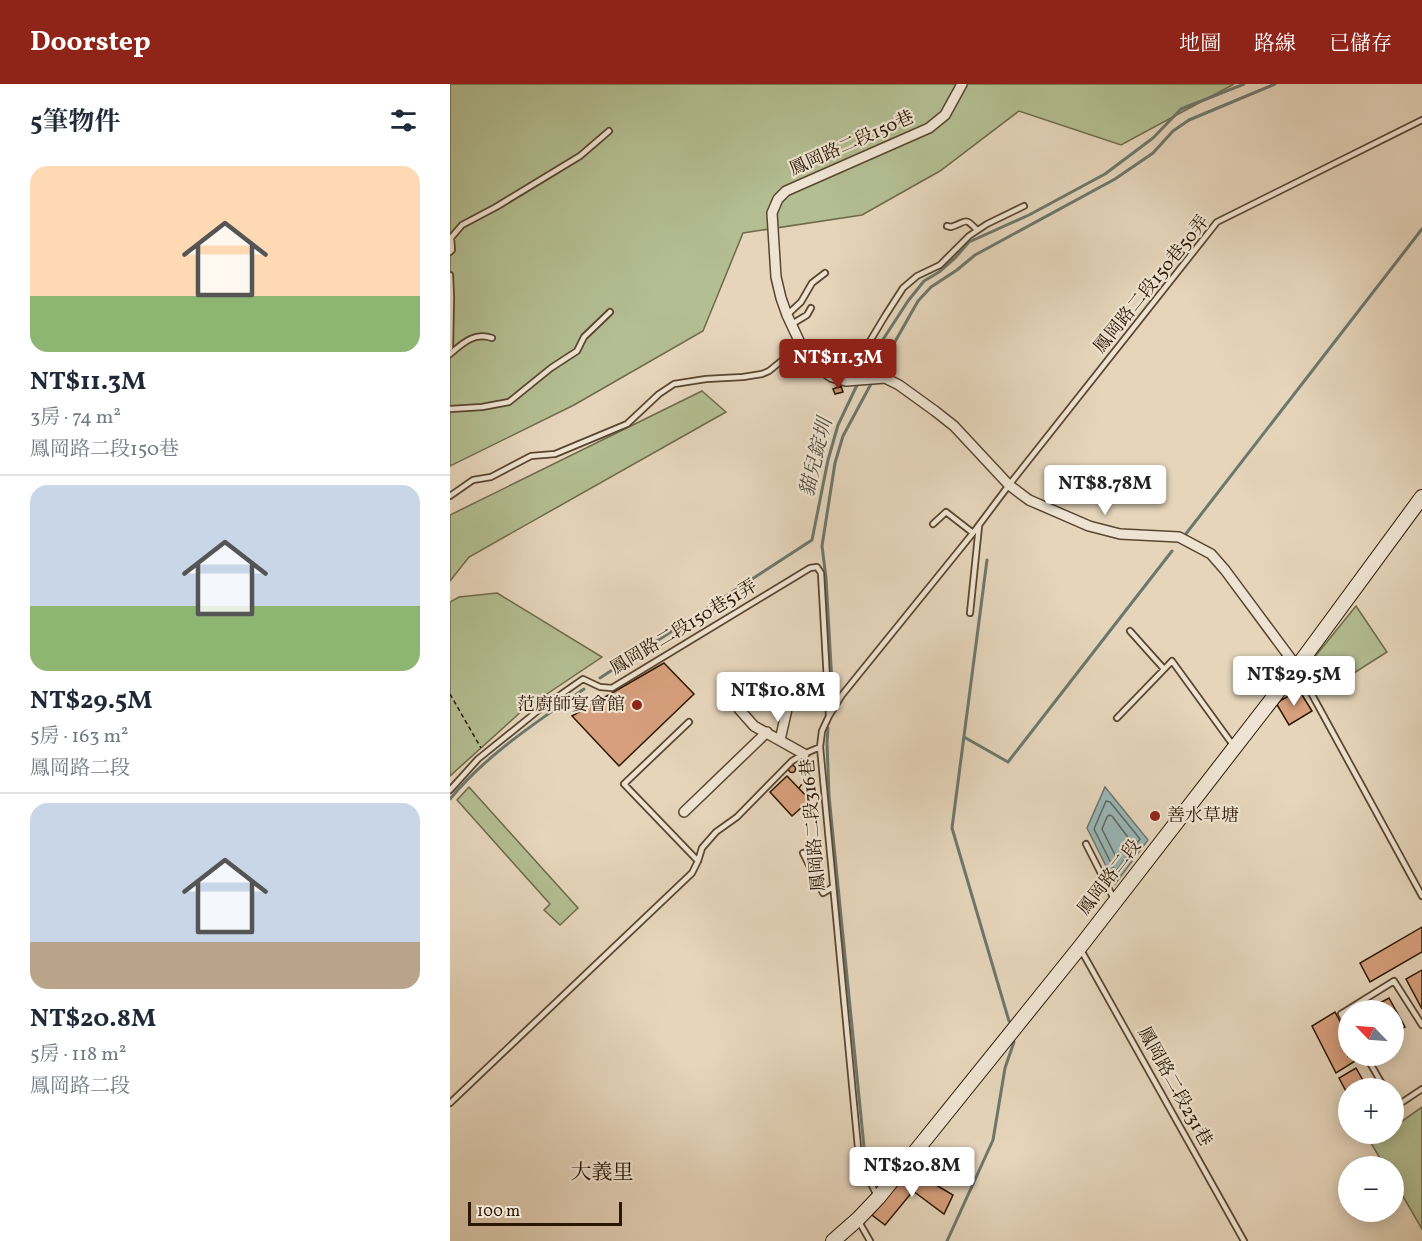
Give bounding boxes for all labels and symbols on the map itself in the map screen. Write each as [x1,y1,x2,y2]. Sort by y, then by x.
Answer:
street label: 鳳岡路二段150巷 [786,105,918,183]
street label: 鳳岡路二段150巷50弄 [1088,211,1216,359]
pin: NT$11.3M [776,339,900,390]
water label: 貓兒錠圳 [794,413,841,500]
pin: NT$8.78M [1043,465,1167,516]
street label: 鳳岡路二段150巷51弄 [606,574,762,682]
pin: NT$29.5M [1232,656,1356,707]
pin: NT$10.8M [716,672,840,723]
place label: 范廚師宴會館 [517,693,625,718]
marker: 范廚師宴會館 [630,698,644,712]
street label: 鳳岡路二段316巷 [796,758,832,892]
place label: 善水草塘 [1167,804,1239,829]
marker: 善水草塘 [1148,809,1162,823]
street label: 鳳岡路二段 [1072,835,1148,921]
north arrow [1338,1000,1404,1066]
street label: 鳳岡路二段231巷 [1131,1023,1217,1151]
pin: NT$20.8M [850,1147,974,1198]
district label: 大義里 [571,1159,634,1188]
scale bar [468,1199,622,1226]

